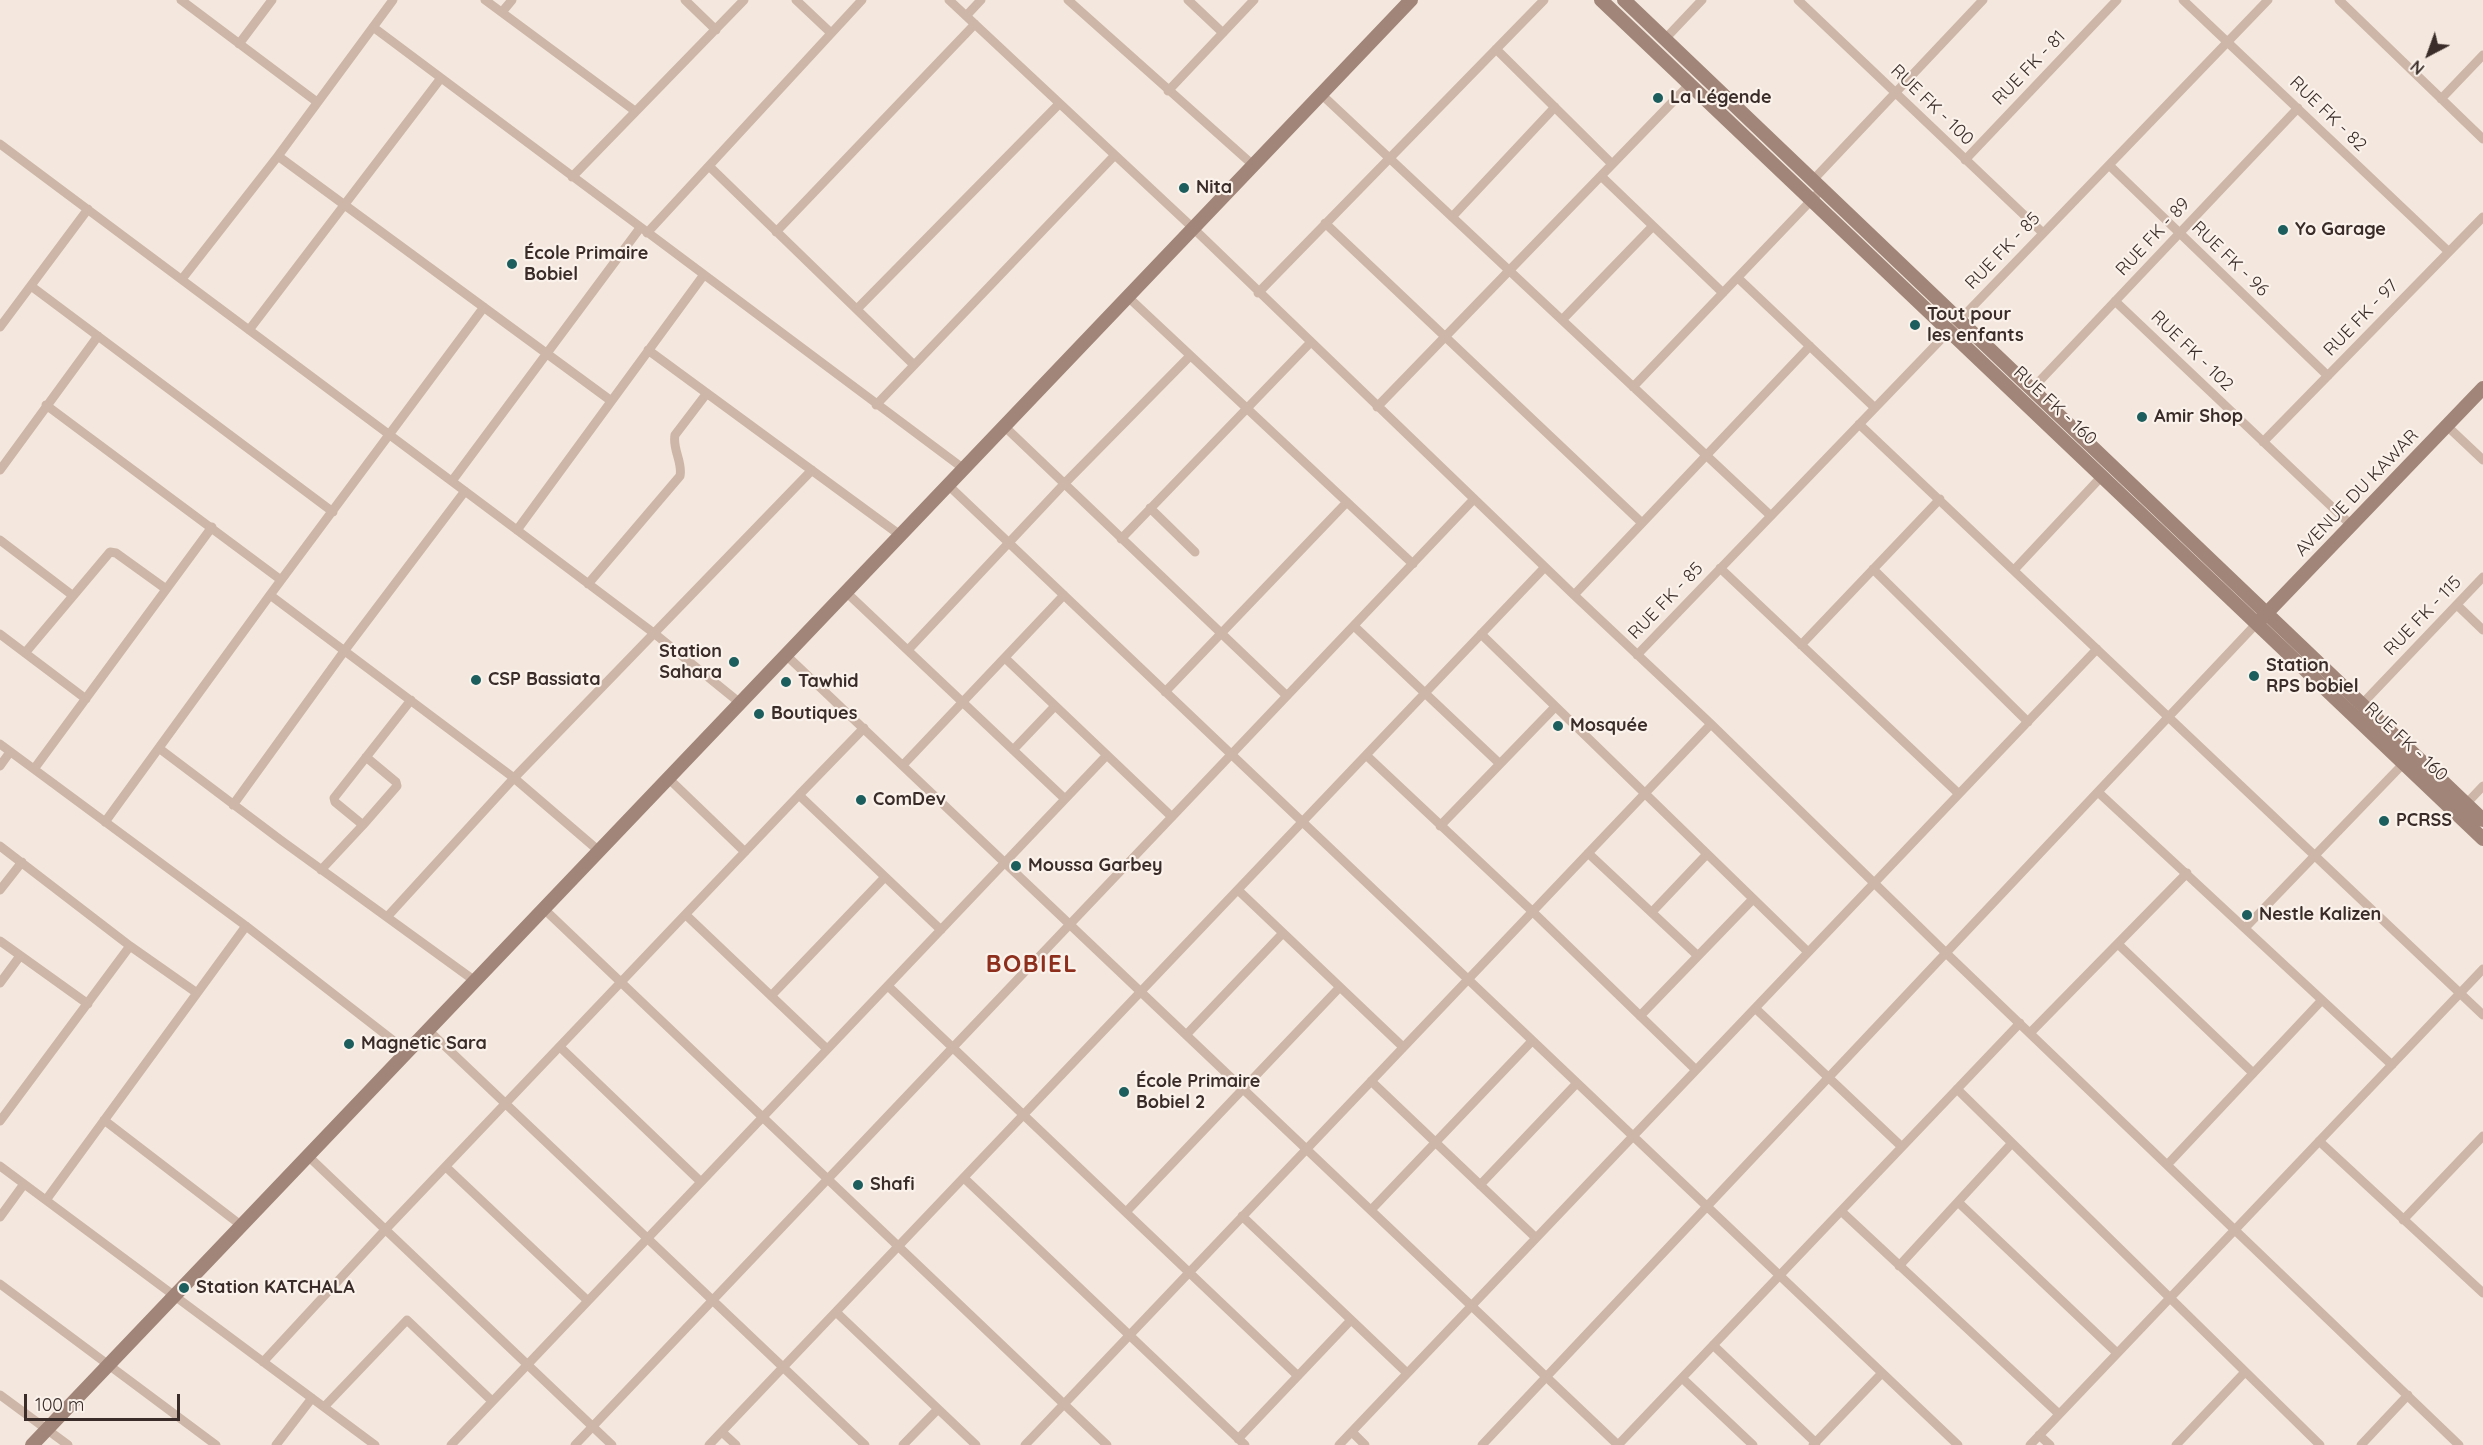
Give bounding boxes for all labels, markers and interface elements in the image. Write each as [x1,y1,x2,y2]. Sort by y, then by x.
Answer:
north arrow [2399,24,2459,84]
street label: RUE FK - 81 [1988,26,2070,110]
text: N [2406,56,2428,79]
street label: RUE FK - 100 [1886,60,1978,150]
street label: RUE FK - 82 [2285,72,2371,156]
place label: La Légende [1670,87,1772,109]
marker: La Légende [1651,91,1665,105]
place label: Nita [1196,177,1232,199]
marker: Nita [1177,181,1191,195]
street label: RUE FK - 89 [2111,193,2195,281]
street label: RUE FK - 85 [1961,208,2045,294]
street label: RUE FK - 96 [2187,217,2273,301]
place label: Yo Garage [2295,219,2386,241]
marker: Yo Garage [2276,223,2290,237]
place label: École Primaire Bobiel [524,243,648,286]
marker: École Primaire Bobiel [505,257,519,271]
street label: RUE FK - 97 [2319,275,2403,361]
place label: Tout pour les enfants [1927,304,2024,346]
street label: RUE FK - 102 [2146,306,2238,396]
marker: Tout pour les enfants [1908,318,1922,332]
street label: RUE FK - 160 [2009,362,2101,450]
place label: Amir Shop [2154,406,2243,428]
marker: Amir Shop [2135,410,2149,424]
street label: AVENUE DU KAWAR [2291,425,2423,561]
street label: RUE FK - 85 [1624,558,1708,644]
street label: RUE FK - 115 [2380,572,2466,660]
place label: Station Sahara [659,641,722,684]
marker: Station Sahara [727,655,741,669]
place label: Station RPS bobiel [2266,655,2359,698]
place label: CSP Bassiata [488,669,601,691]
marker: Station RPS bobiel [2247,669,2261,683]
place label: Tawhid [798,671,859,693]
marker: CSP Bassiata [469,673,483,687]
marker: Tawhid [779,675,793,689]
street label: RUE FK - 160 [2360,698,2452,786]
place label: Boutiques [771,703,857,725]
marker: Boutiques [752,707,766,721]
place label: Mosquée [1570,715,1648,737]
marker: Mosquée [1551,719,1565,733]
place label: ComDev [873,789,946,811]
marker: ComDev [854,793,868,807]
place label: PCRSS [2396,810,2452,832]
marker: PCRSS [2377,814,2391,828]
place label: Moussa Garbey [1028,855,1163,877]
marker: Moussa Garbey [1009,859,1023,873]
place label: Nestle Kalizen [2259,904,2381,926]
marker: Nestle Kalizen [2240,908,2254,922]
district label: BOBIEL [986,951,1078,979]
place label: Magnetic Sara [361,1033,487,1055]
marker: Magnetic Sara [342,1037,356,1051]
place label: École Primaire Bobiel 2 [1136,1071,1260,1114]
marker: École Primaire Bobiel 2 [1117,1085,1131,1099]
place label: Shafi [870,1174,915,1196]
marker: Shafi [851,1178,865,1192]
place label: Station KATCHALA [196,1277,355,1299]
marker: Station KATCHALA [177,1281,191,1295]
scale bar [27,1382,183,1420]
text: 100 m [35,1393,84,1416]

